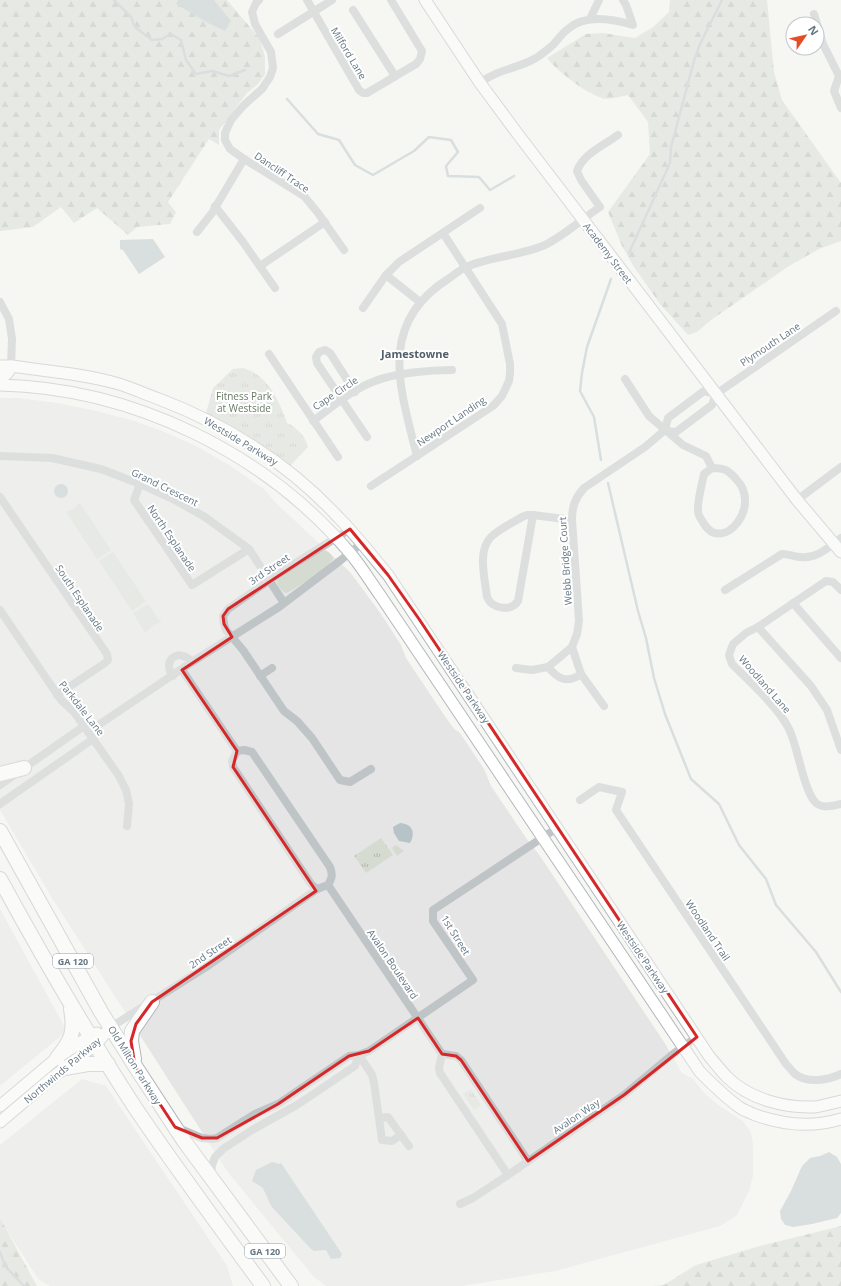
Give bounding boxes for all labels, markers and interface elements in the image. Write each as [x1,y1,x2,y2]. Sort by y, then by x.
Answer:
north arrow [785,16,825,56]
text: N [805,22,822,38]
street label: Milford Lane [328,24,370,82]
street label: Dancliff Trace [252,148,313,196]
street label: Academy Street [580,220,636,287]
street label: Plymouth Lane [737,318,803,369]
district label: Jamestowne [380,346,449,361]
street label: Cape Circle [310,372,361,413]
park label: Fitness Park at Westside [216,389,273,415]
street label: Newport Landing [414,392,489,449]
street label: Westside Parkway [201,413,281,469]
street label: Grand Crescent [129,465,201,509]
street label: North Esplanade [144,502,200,575]
street label: Webb Bridge Court [555,516,575,606]
street label: 3rd Street [246,550,293,588]
street label: South Esplanade [52,562,108,635]
street label: Westside Parkway [435,648,494,727]
street label: Woodland Lane [736,652,794,716]
street label: Parkdale Lane [56,678,108,739]
street label: Woodland Trail [682,897,734,963]
street label: 1st Street [438,912,474,958]
street label: Westside Parkway [614,918,673,997]
street label: Avalon Boulevard [364,926,422,1002]
street label: 2nd Street [186,932,234,971]
road number: GA 120 [53,954,93,968]
street label: Old Milton Parkway [105,1023,165,1108]
street label: Northwinds Parkway [21,1033,104,1106]
street label: Avalon Way [550,1095,603,1137]
road number: GA 120 [245,1244,285,1258]

